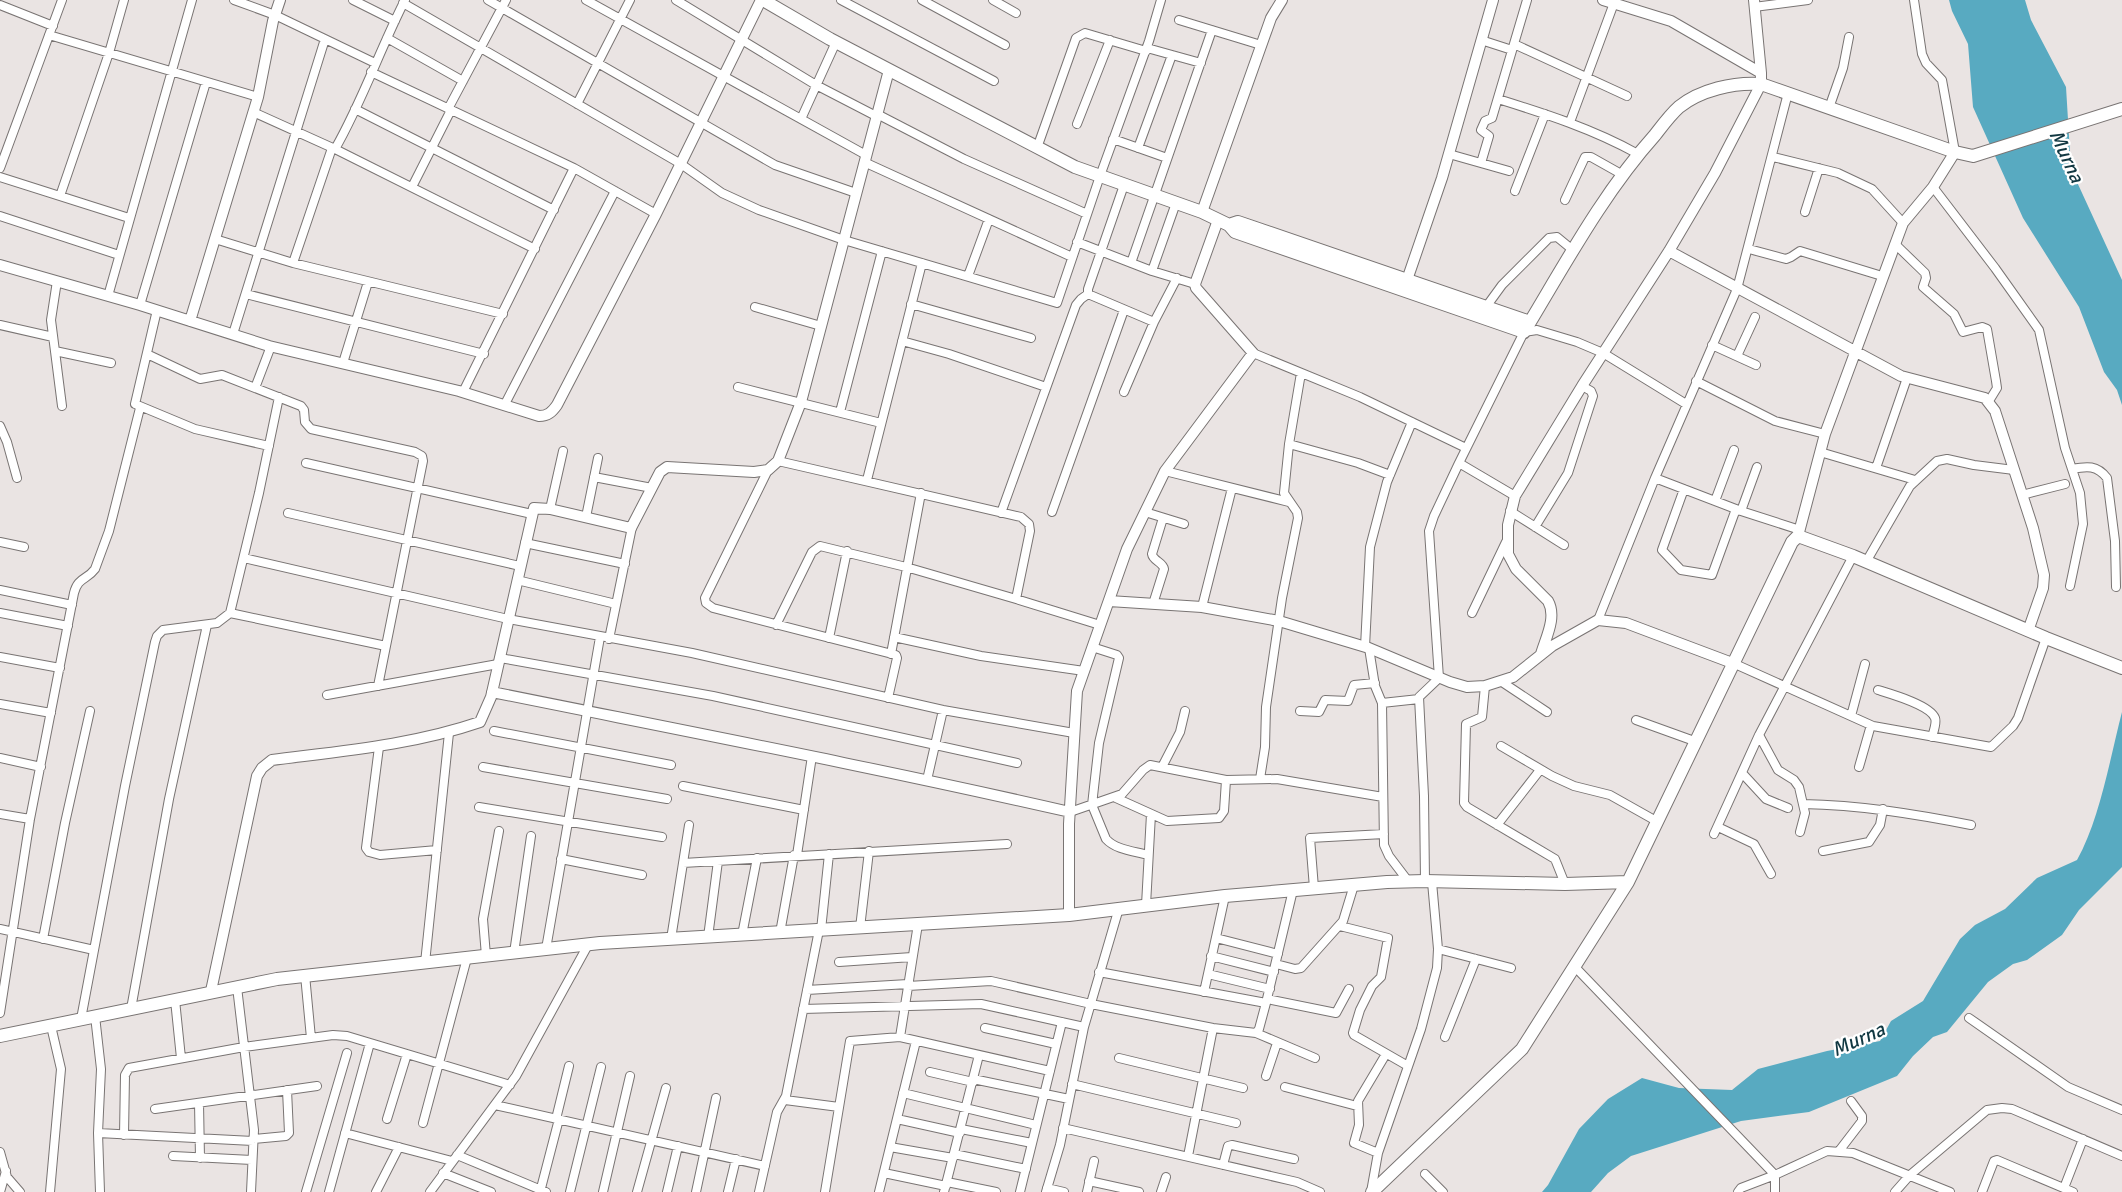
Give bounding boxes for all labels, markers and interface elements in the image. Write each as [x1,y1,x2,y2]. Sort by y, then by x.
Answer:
water label: Murna [2043,126,2090,187]
water label: Murna [1828,1016,1889,1062]

